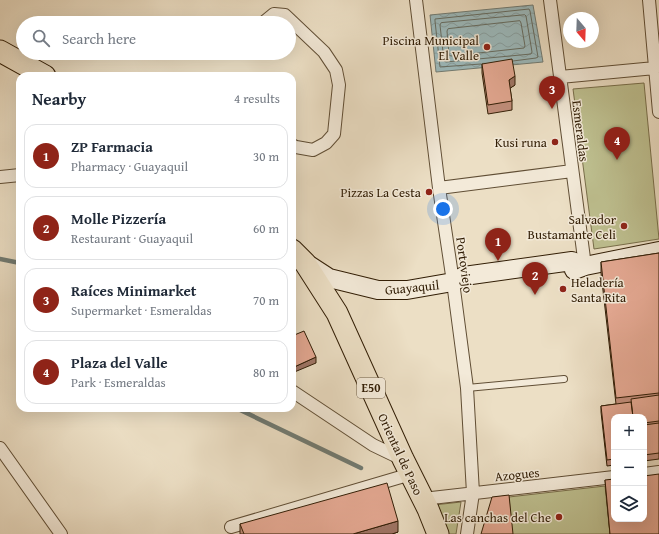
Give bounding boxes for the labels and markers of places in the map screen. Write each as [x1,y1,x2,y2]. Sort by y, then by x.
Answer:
place label: Piscina Municipal El Valle [383,31,479,65]
marker: Piscina Municipal El Valle [482,42,492,52]
pin: 3 [539,76,565,109]
pin: 4 [604,127,630,160]
place label: Kusi runa [495,133,548,152]
marker: Kusi runa [550,137,560,147]
place label: Pizzas La Cesta [340,183,422,202]
marker: Pizzas La Cesta [424,187,434,197]
place label: Salvador Bustamante Celi [528,210,617,244]
marker: Salvador Bustamante Celi [619,221,629,231]
pin: 1 [485,228,511,261]
pin: 2 [522,262,548,295]
place label: Heladería Santa Rita [571,273,627,307]
marker: Heladería Santa Rita [558,284,568,294]
place label: Las canchas del Che [444,508,551,527]
marker: Las canchas del Che [554,512,564,522]

